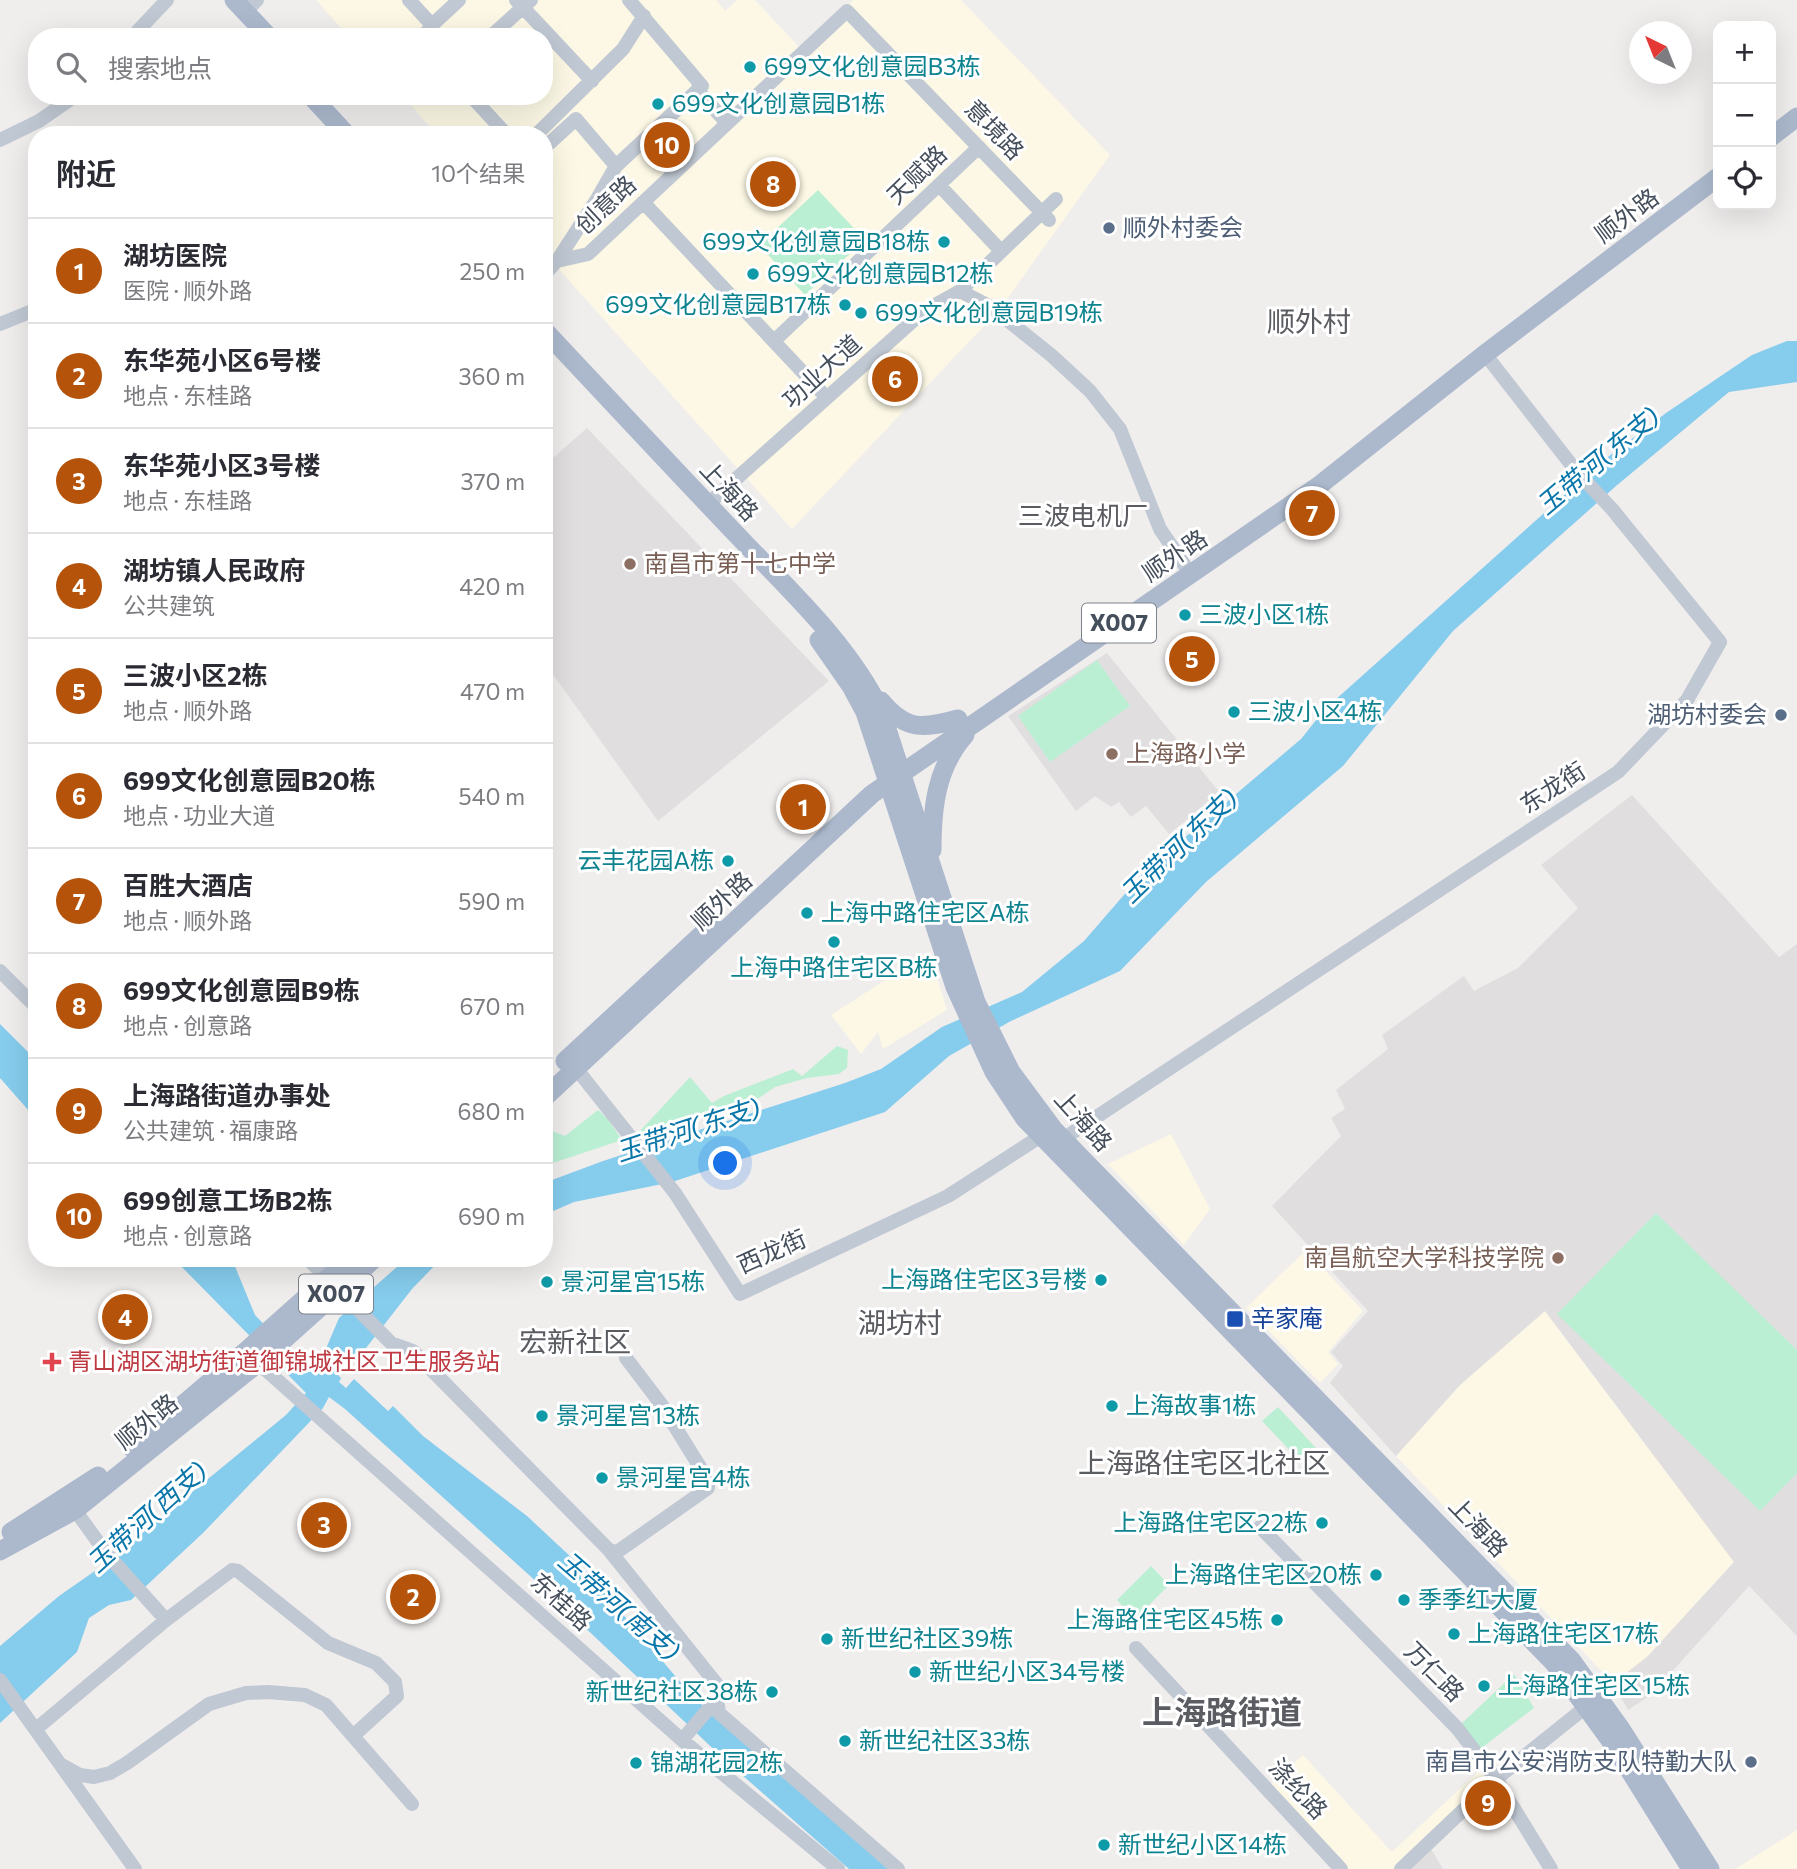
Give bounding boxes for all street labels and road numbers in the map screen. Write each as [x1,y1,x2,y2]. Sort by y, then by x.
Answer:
street label: 意境路 [960,93,1031,165]
street label: 天赋路 [880,138,952,209]
street label: 创意路 [569,169,641,239]
street label: 顺外路 [1589,182,1664,248]
street label: 功业大道 [776,328,866,414]
street label: 上海路 [695,454,765,526]
street label: 顺外路 [1136,523,1212,587]
road number: X007 [1082,604,1156,642]
street label: 东龙街 [1514,755,1590,819]
street label: 顺外路 [685,865,757,935]
street label: 上海路 [1049,1084,1119,1156]
street label: 西龙街 [733,1223,810,1279]
road number: X007 [299,1274,373,1314]
street label: 顺外路 [109,1387,183,1455]
street label: 上海路 [1444,1490,1515,1562]
street label: 东桂路 [526,1566,598,1636]
street label: 万仁路 [1399,1635,1471,1707]
street label: 涤纶路 [1264,1752,1334,1824]

